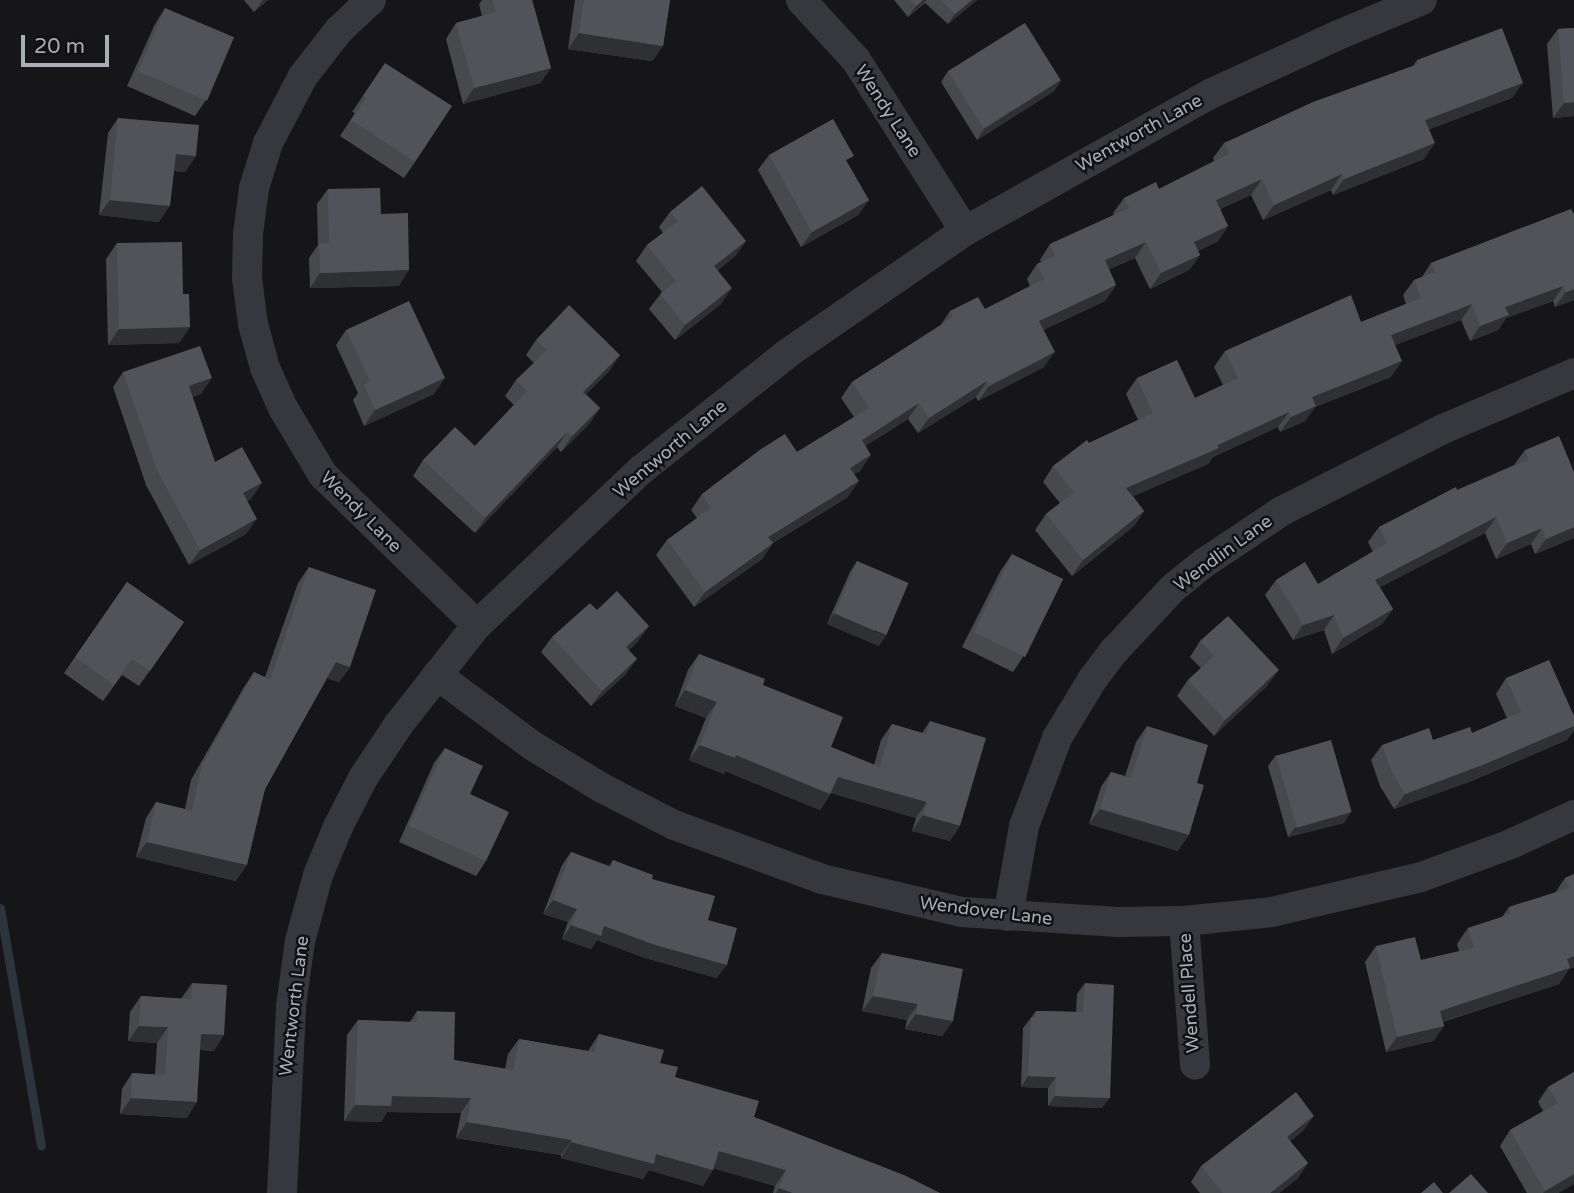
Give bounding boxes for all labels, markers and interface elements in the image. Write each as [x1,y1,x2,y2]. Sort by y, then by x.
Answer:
scale bar [24,21,112,65]
text: 20 m [34,34,85,59]
street label: Wendy Lane [850,61,926,161]
street label: Wentworth Lane [1072,89,1206,177]
street label: Wentworth Lane [609,395,731,503]
street label: Wendy Lane [316,467,406,557]
street label: Wendlin Lane [1170,510,1276,596]
street label: Wendover Lane [918,892,1054,930]
street label: Wendell Place [1174,932,1204,1054]
street label: Wentworth Lane [275,935,313,1077]

